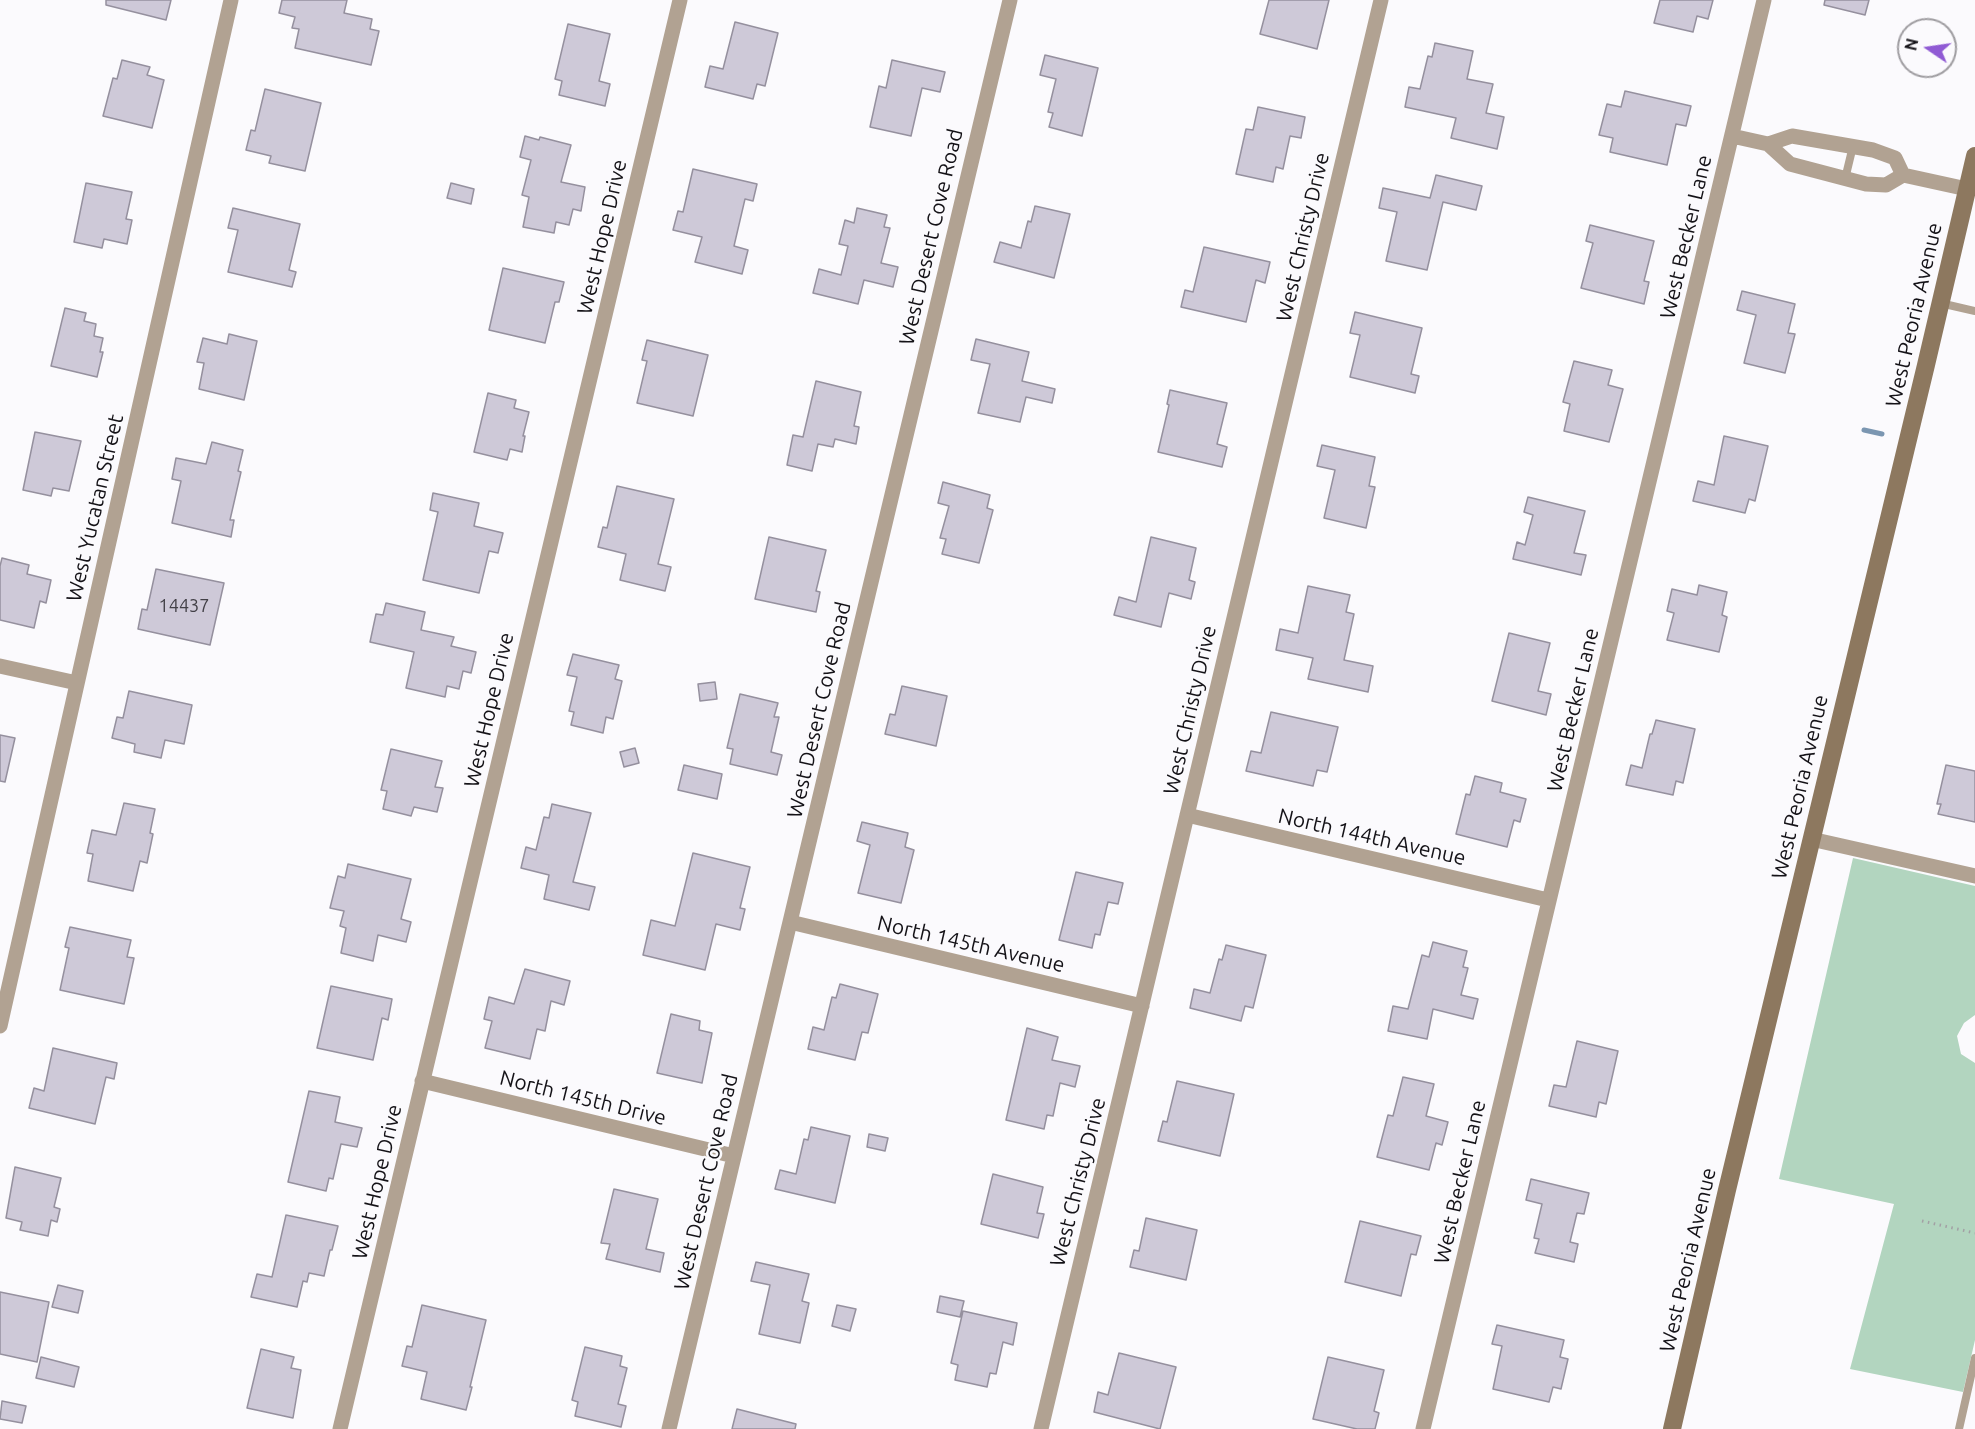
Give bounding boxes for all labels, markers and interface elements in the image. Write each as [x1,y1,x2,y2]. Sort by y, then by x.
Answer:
north arrow [1897,18,1957,78]
text: N [1901,37,1922,52]
street label: West Desert Cove Road [894,126,968,348]
street label: West Christy Drive [1271,150,1335,324]
street label: West Becker Lane [1655,153,1717,321]
street label: West Hope Drive [572,157,632,317]
street label: West Peoria Avenue [1881,220,1947,410]
street label: West Yucatan Street [61,412,129,604]
house number: 14437 [159,595,209,617]
street label: West Desert Cove Road [782,599,856,821]
street label: West Christy Drive [1158,623,1222,797]
street label: West Becker Lane [1542,626,1604,794]
street label: West Hope Drive [459,630,519,790]
street label: West Peoria Avenue [1767,692,1833,882]
street label: North 144th Avenue [1276,803,1468,871]
street label: North 145th Avenue [875,910,1067,978]
street label: North 145th Drive [497,1065,669,1131]
street label: West Desert Cove Road [669,1071,743,1293]
street label: West Christy Drive [1045,1095,1111,1269]
street label: West Becker Lane [1429,1098,1491,1266]
street label: West Hope Drive [347,1102,407,1262]
street label: West Peoria Avenue [1655,1165,1721,1355]

